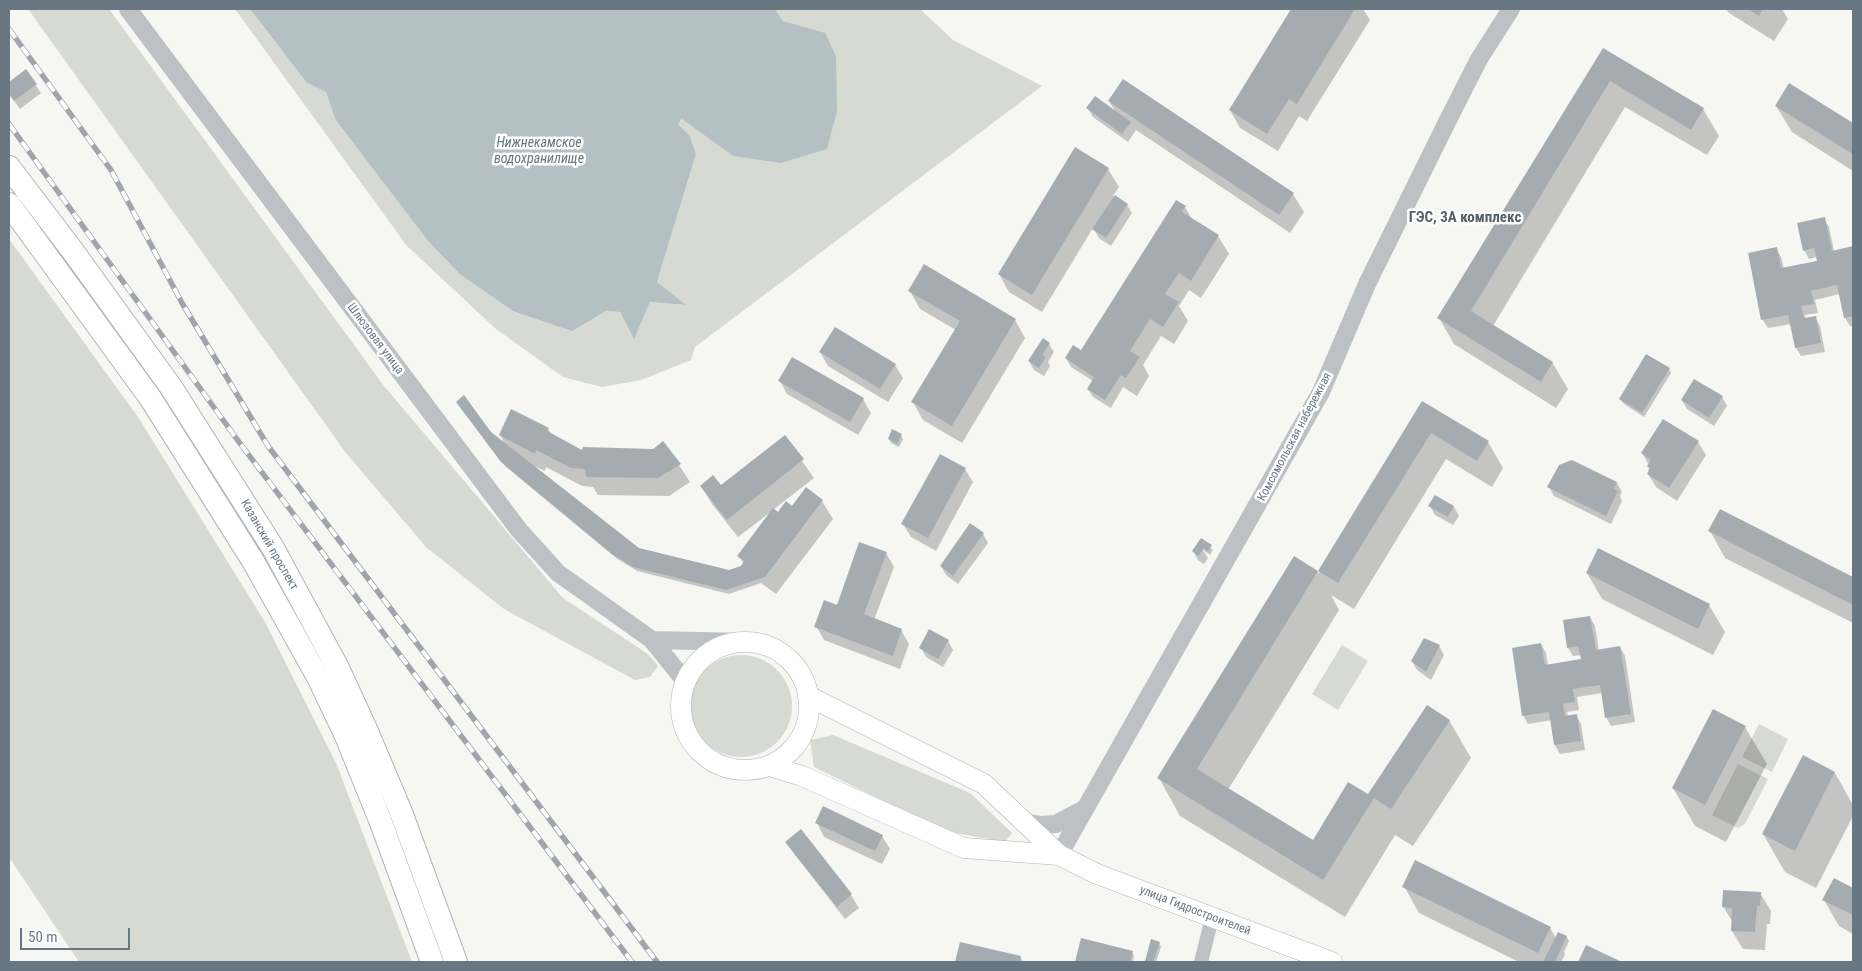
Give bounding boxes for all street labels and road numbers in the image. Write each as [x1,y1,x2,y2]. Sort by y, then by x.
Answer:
street label: Шлюзовая улица [344,301,406,377]
street label: Комсомольская набережная [1255,370,1335,504]
street label: Казанский проспект [237,497,301,593]
street label: улица Гидростроителей [1137,883,1253,939]

